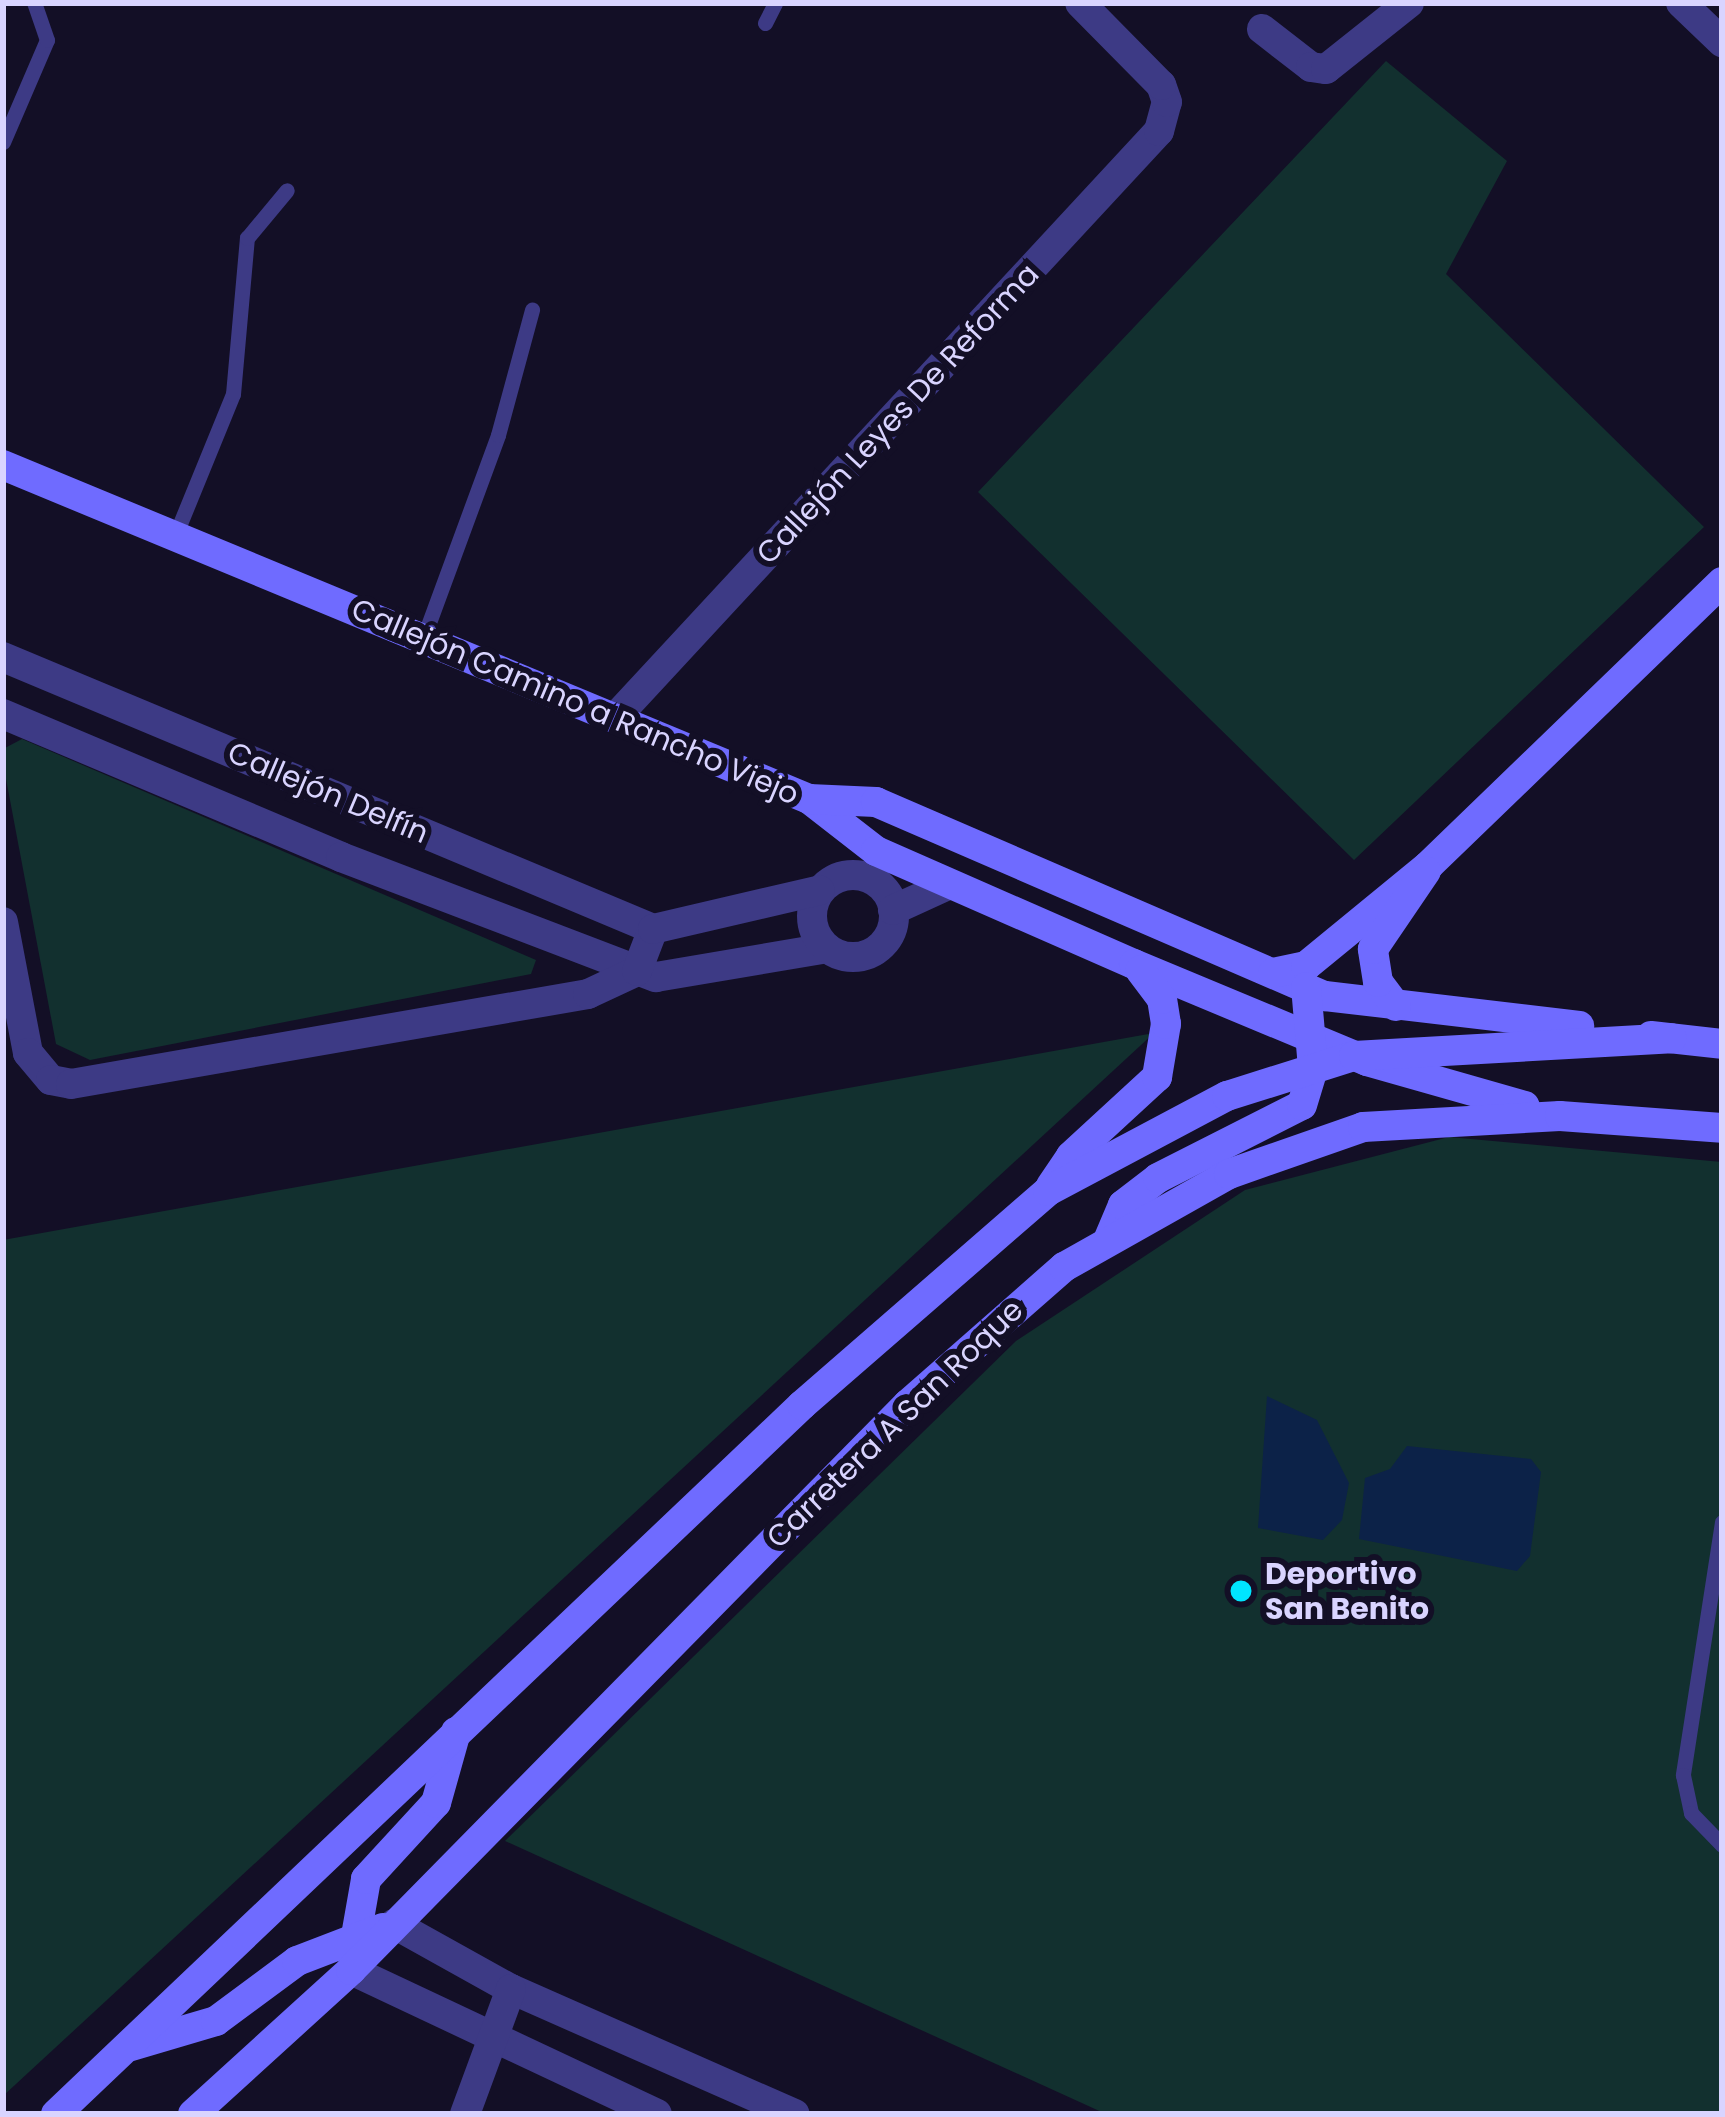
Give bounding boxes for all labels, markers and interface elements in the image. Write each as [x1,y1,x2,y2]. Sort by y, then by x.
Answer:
street label: Callejón Leyes De Reforma [749,256,1047,572]
street label: Callejón Camino a Rancho Viejo [346,591,804,813]
street label: Callejón Delfín [222,735,434,851]
street label: Carretera A San Roque [759,1292,1031,1556]
place label: Deportivo San Benito [1265,1556,1429,1626]
marker: Deportivo San Benito [1228,1578,1254,1604]

